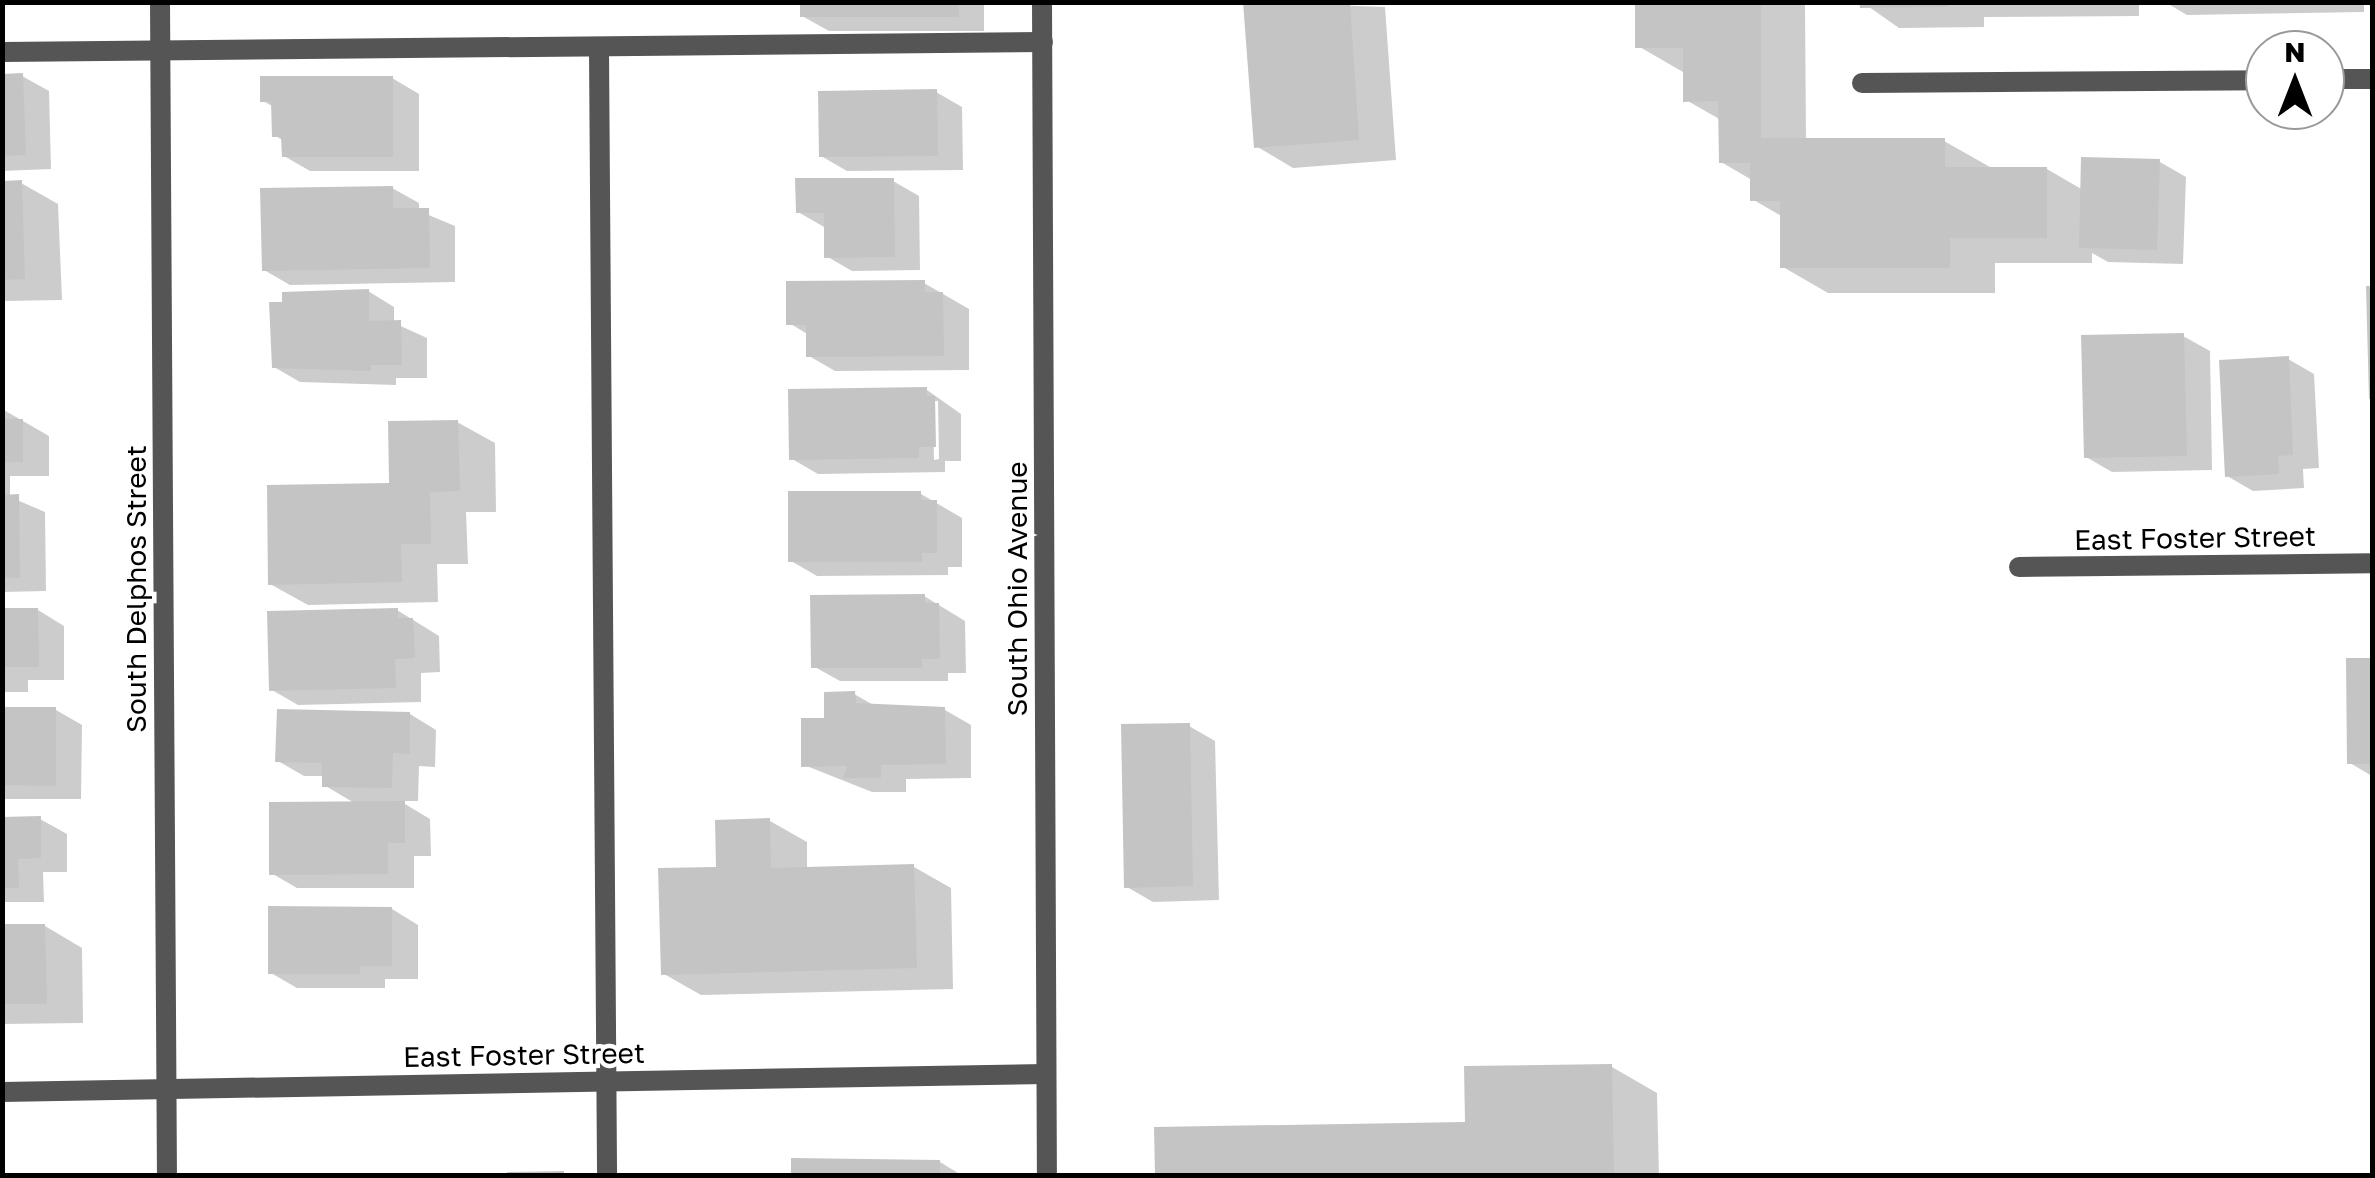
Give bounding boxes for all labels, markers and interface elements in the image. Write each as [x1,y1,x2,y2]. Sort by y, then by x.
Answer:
north arrow [2245,30,2345,130]
text: N [2284,35,2306,68]
street label: South Delphos Street [119,445,153,733]
street label: South Ohio Avenue [1000,461,1034,717]
street label: East Foster Street [2074,519,2316,557]
street label: East Foster Street [403,1036,645,1074]

